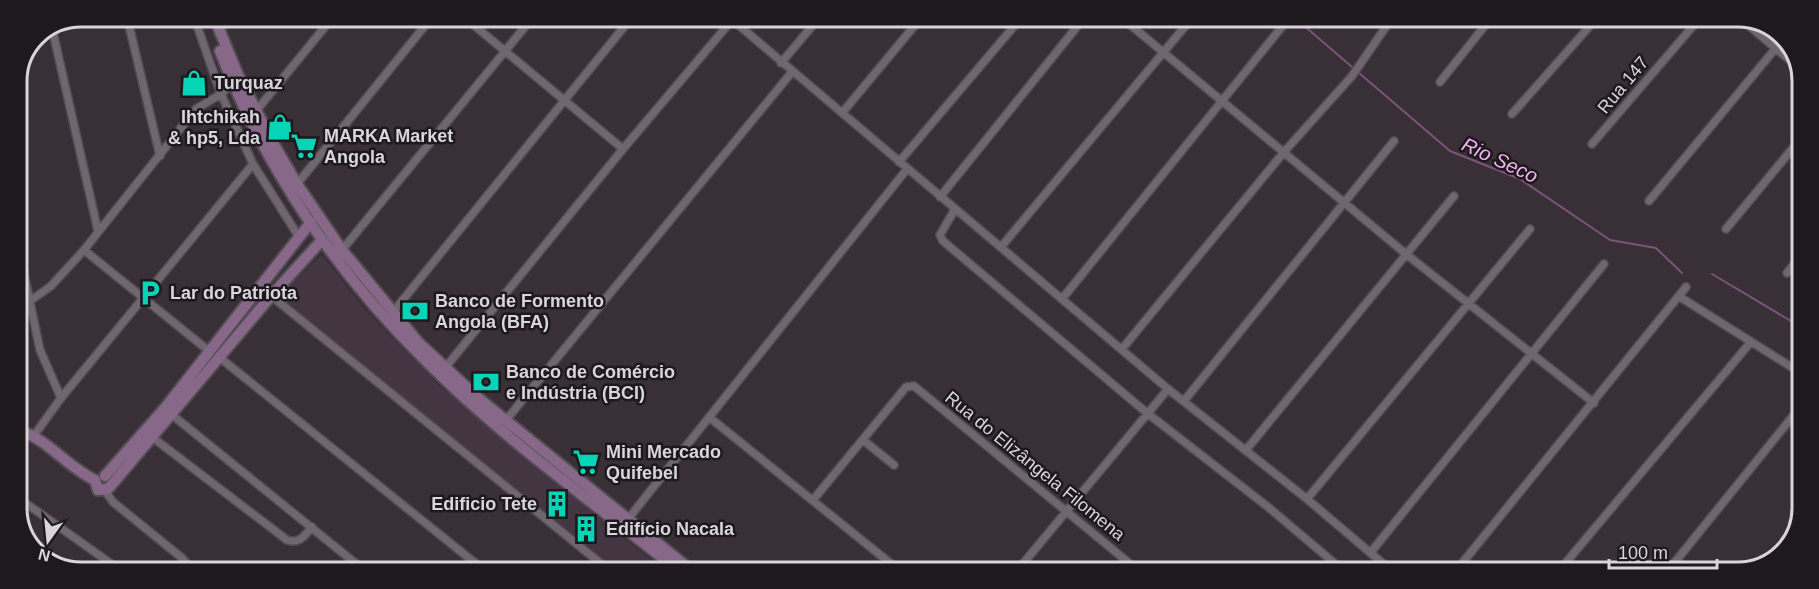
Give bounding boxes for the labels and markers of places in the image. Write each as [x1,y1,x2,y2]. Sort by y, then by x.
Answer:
shop icon: Turquaz [179,68,209,98]
place label: Turquaz [214,73,283,93]
place label: Ihtchikah & hp5, Lda [168,107,261,148]
shop icon: Ihtchikah & hp5, Lda [265,112,295,142]
place label: MARKA Market Angola [324,126,453,167]
supermarket icon: MARKA Market Angola [289,131,319,161]
parking icon: Lar do Patriota [135,278,165,308]
place label: Lar do Patriota [170,283,298,303]
place label: Banco de Formento Angola (BFA) [435,291,604,332]
bank icon: Banco de Formento Angola (BFA) [400,296,430,326]
place label: Banco de Comércio e Indústria (BCI) [506,362,675,403]
bank icon: Banco de Comércio e Indústria (BCI) [471,367,501,397]
place label: Mini Mercado Quifebel [606,442,721,483]
supermarket icon: Mini Mercado Quifebel [571,447,601,477]
building icon: Edificio Tete [542,489,572,519]
place label: Edificio Tete [431,494,537,514]
building icon: Edifício Nacala [571,514,601,544]
place label: Edifício Nacala [606,519,735,539]

